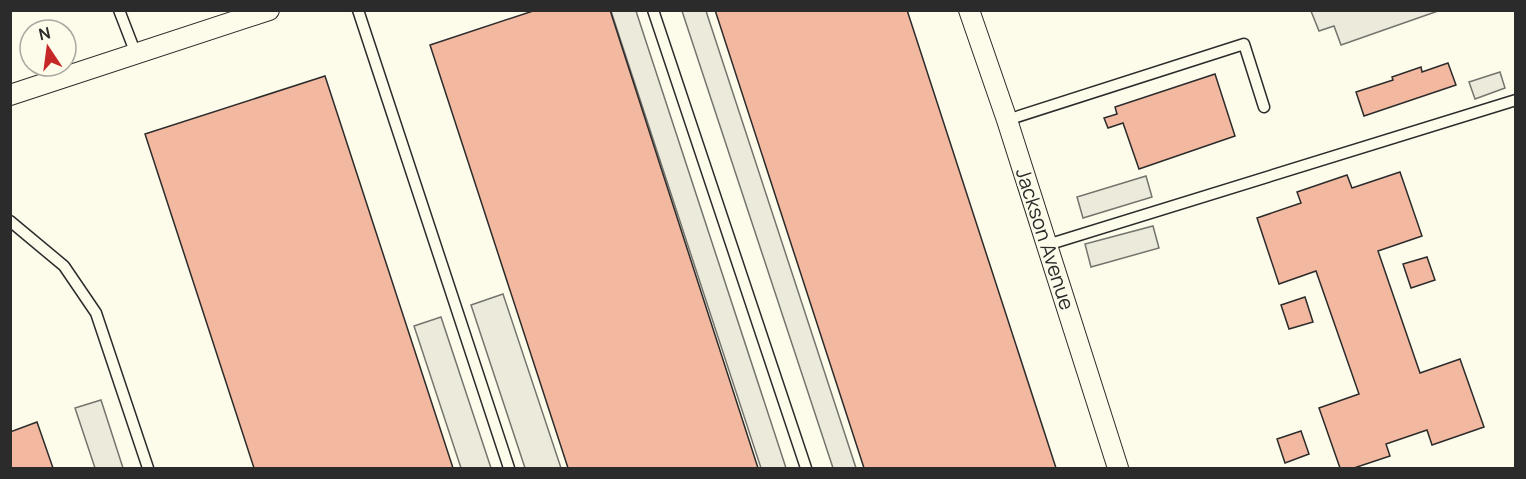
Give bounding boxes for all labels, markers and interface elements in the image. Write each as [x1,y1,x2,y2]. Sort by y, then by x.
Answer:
north arrow [18,18,78,78]
text: N [37,21,53,45]
street label: Jackson Avenue [1010,164,1081,313]

